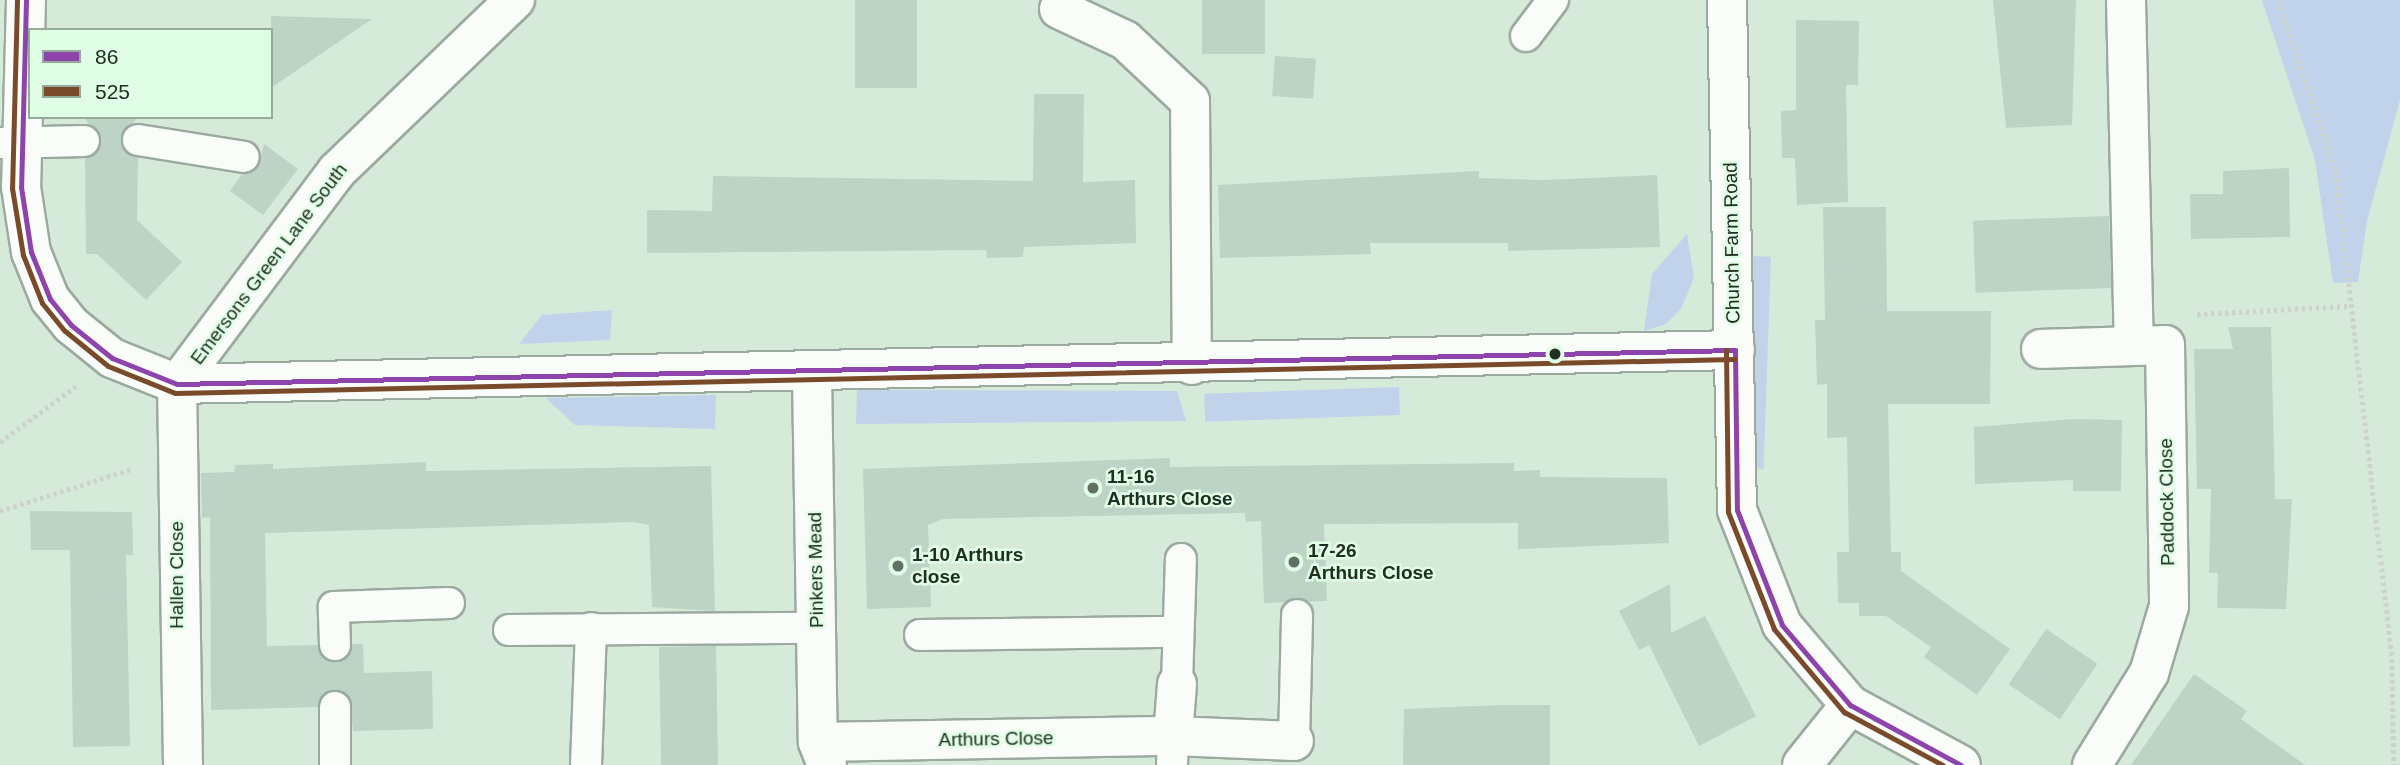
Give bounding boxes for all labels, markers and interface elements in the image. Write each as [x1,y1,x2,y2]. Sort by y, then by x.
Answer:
legend [28,28,273,119]
text: 86 [95,45,118,68]
text: 525 [95,80,130,103]
street label: Emersons Green Lane South [186,159,352,369]
street label: Church Farm Road [1719,162,1745,324]
unlabelled marker [1548,347,1562,361]
street label: Paddock Close [2154,438,2180,566]
place label: 11-16 Arthurs Close [1107,466,1233,510]
marker: 11-16 Arthurs Close [1085,480,1101,496]
street label: Pinkers Mead [804,512,828,628]
street label: Hallen Close [166,521,188,629]
place label: 17-26 Arthurs Close [1308,540,1434,584]
place label: 1-10 Arthurs close [912,544,1024,588]
marker: 17-26 Arthurs Close [1286,554,1302,570]
marker: 1-10 Arthurs close [890,558,906,574]
street label: Arthurs Close [938,727,1054,751]

